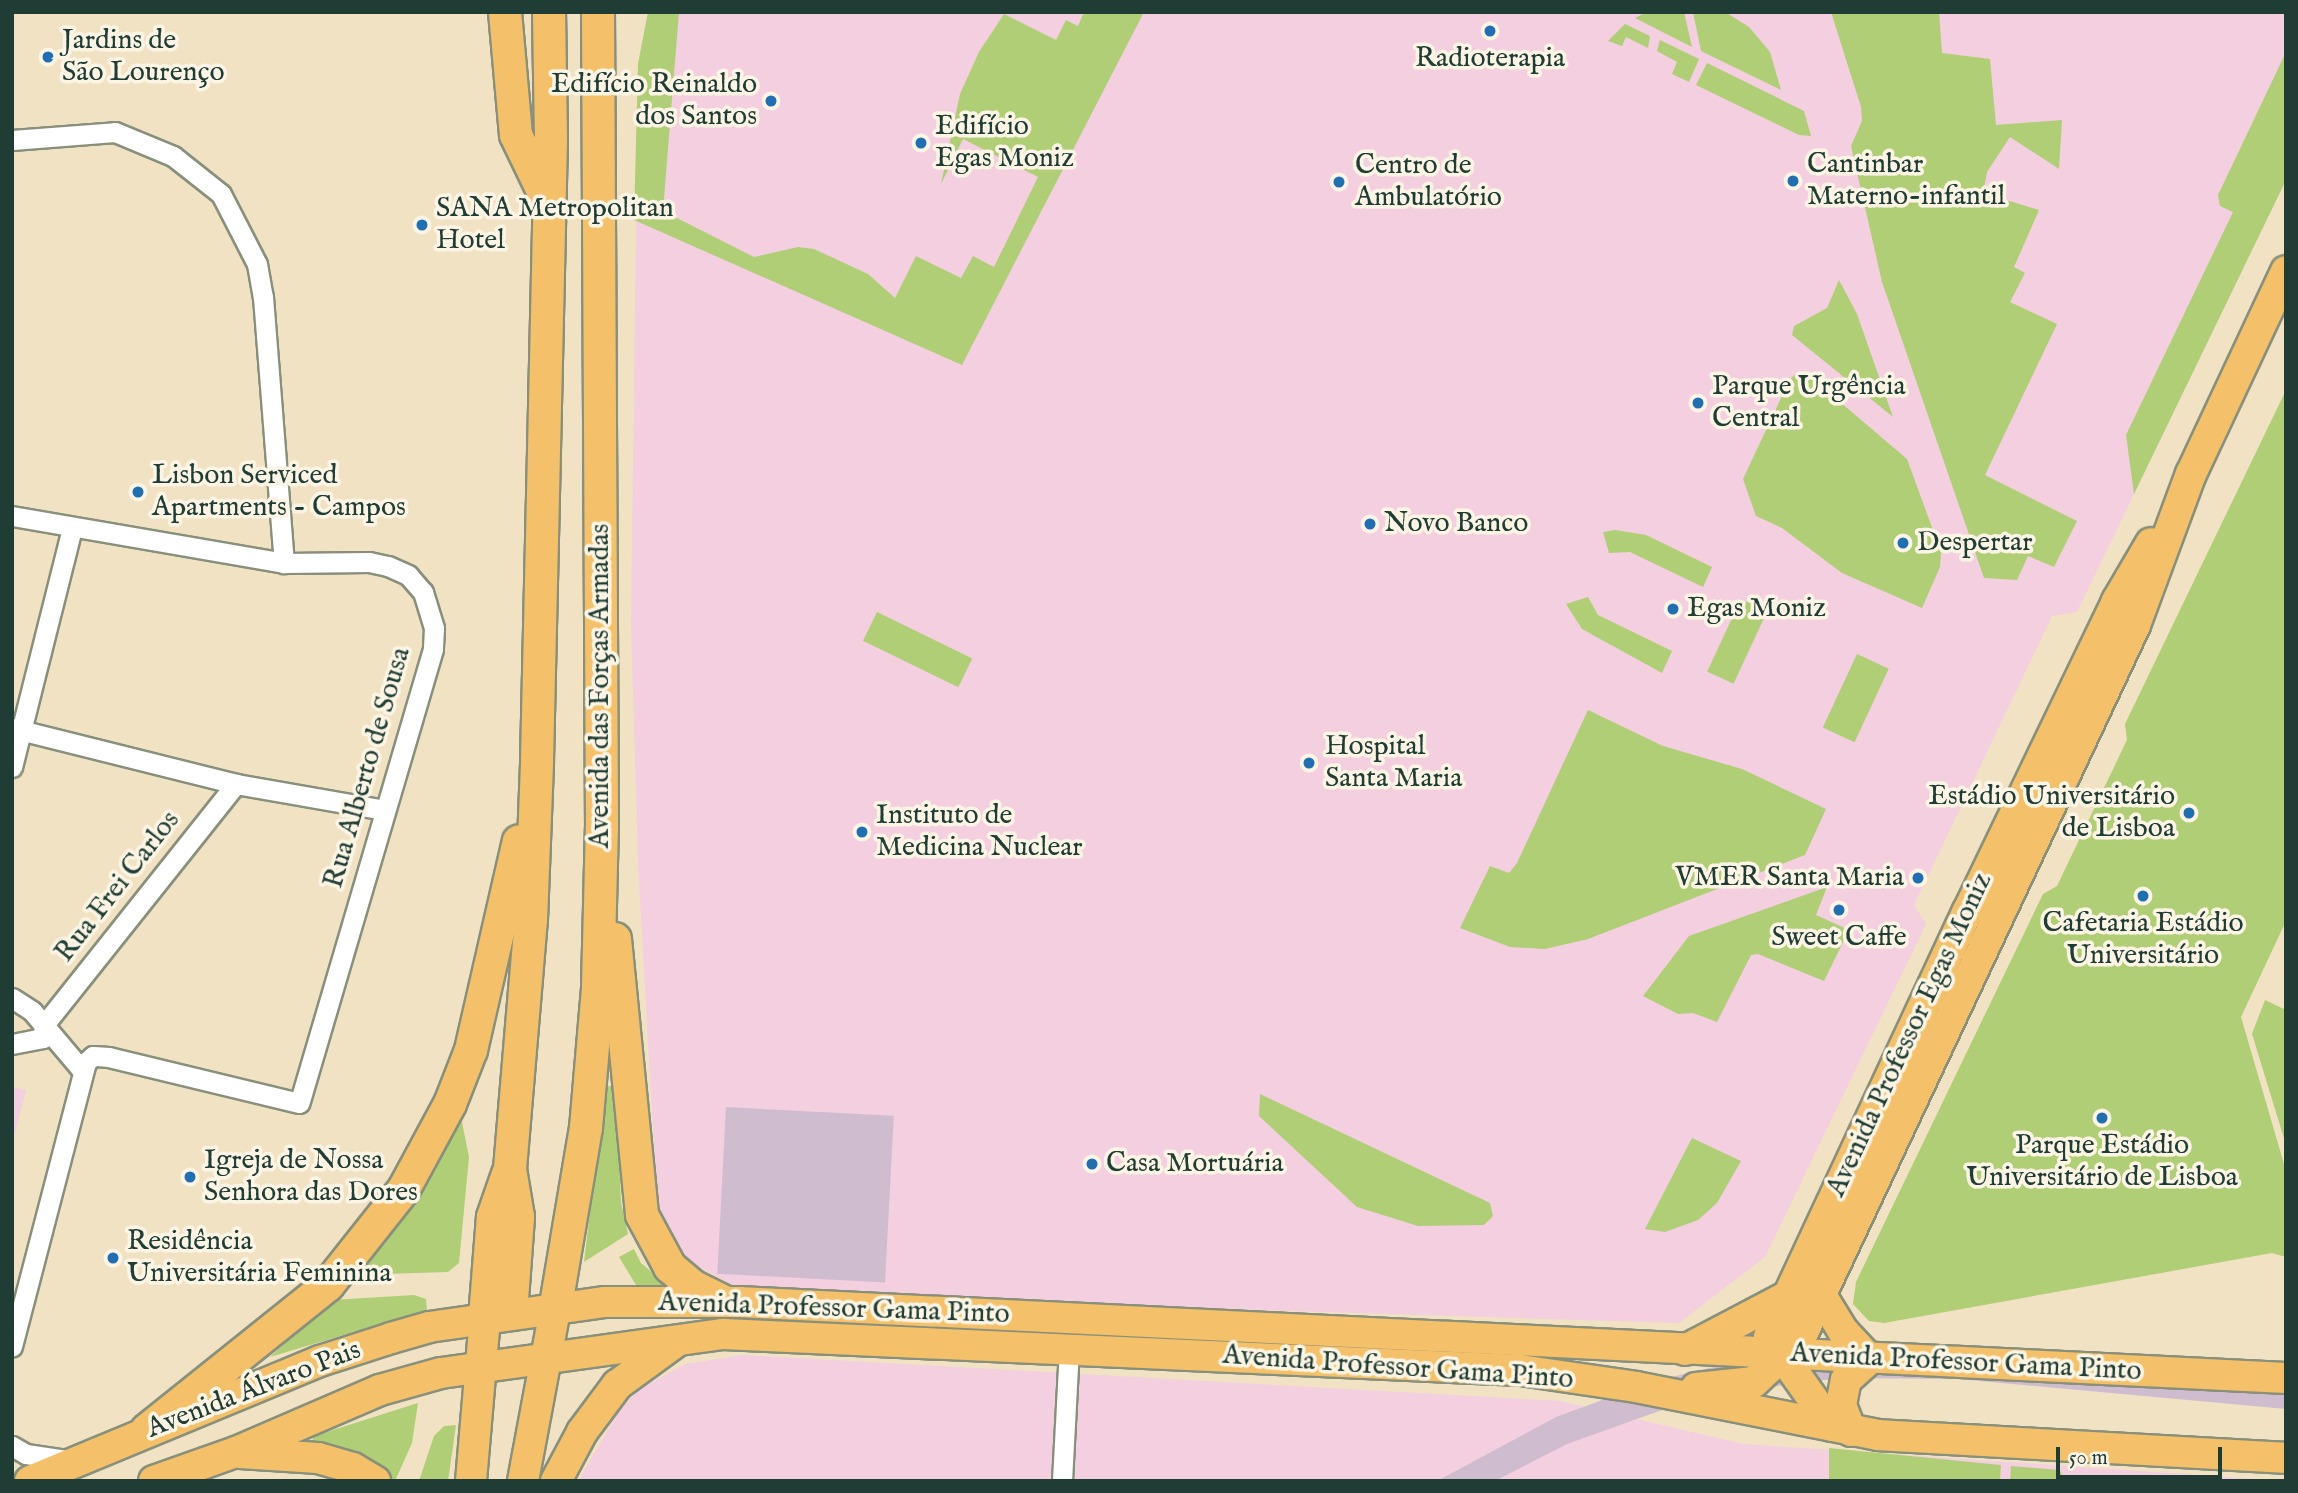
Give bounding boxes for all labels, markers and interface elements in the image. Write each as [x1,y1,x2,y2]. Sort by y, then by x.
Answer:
marker: Radioterapia [1482,23,1498,39]
place label: Jardins de São Lourenço [62,24,225,90]
place label: Radioterapia [1415,42,1565,76]
marker: Jardins de São Lourenço [40,49,56,65]
place label: Edifício Reinaldo dos Santos [551,68,757,134]
marker: Edifício Reinaldo dos Santos [763,93,779,109]
place label: Edifício Egas Moniz [935,110,1074,176]
marker: Edifício Egas Moniz [913,135,929,151]
place label: Cantinbar Materno-infantil [1807,148,2005,214]
place label: Centro de Ambulatório [1355,149,1502,215]
marker: Centro de Ambulatório [1329,172,1349,192]
marker: Cantinbar Materno-infantil [1785,173,1801,189]
place label: SANA Metropolitan Hotel [436,192,674,258]
marker: SANA Metropolitan Hotel [414,217,430,233]
place label: Parque Urgência Central [1712,370,1906,436]
marker: Parque Urgência Central [1690,395,1706,411]
place label: Lisbon Serviced Apartments - Campos [152,459,406,525]
marker: Lisbon Serviced Apartments - Campos [130,484,146,500]
place label: Novo Banco [1384,507,1528,541]
marker: Novo Banco [1362,516,1378,532]
street label: Avenida das Forças Armadas [584,524,618,848]
place label: Despertar [1917,526,2032,560]
marker: Despertar [1895,535,1911,551]
place label: Egas Moniz [1687,592,1826,626]
marker: Egas Moniz [1665,601,1681,617]
street label: Rua Alberto de Sousa [318,644,418,892]
place label: Hospital Santa Maria [1325,730,1462,796]
marker: Hospital Santa Maria [1299,753,1319,773]
place label: Estádio Universitário de Lisboa [1928,780,2175,846]
place label: Instituto de Medicina Nuclear [876,799,1083,865]
street label: Rua Frei Carlos [48,805,188,969]
marker: Estádio Universitário de Lisboa [2181,805,2197,821]
marker: Instituto de Medicina Nuclear [854,824,870,840]
place label: VMER Santa Maria [1675,861,1904,895]
street label: Avenida Professor Egas Moniz [1820,868,2000,1202]
marker: VMER Santa Maria [1910,870,1926,886]
marker: Cafetaria Estádio Universitário [2135,888,2151,904]
marker: Sweet Caffe [1831,902,1847,918]
place label: Cafetaria Estádio Universitário [2042,907,2244,973]
place label: Sweet Caffe [1771,921,1907,955]
marker: Parque Estádio Universitário de Lisboa [2094,1110,2110,1126]
place label: Parque Estádio Universitário de Lisboa [1966,1129,2238,1195]
place label: Igreja de Nossa Senhora das Dores [204,1144,418,1210]
place label: Casa Mortuária [1106,1147,1284,1181]
marker: Casa Mortuária [1084,1156,1100,1172]
marker: Igreja de Nossa Senhora das Dores [182,1169,198,1185]
place label: Residência Universitária Feminina [127,1225,392,1291]
marker: Residência Universitária Feminina [105,1250,121,1266]
street label: Avenida Professor Gama Pinto [658,1286,1010,1332]
street label: Avenida Álvaro Pais [142,1334,366,1446]
street label: Avenida Professor Gama Pinto [1790,1337,2142,1389]
street label: Avenida Professor Gama Pinto [1221,1339,1575,1397]
scale bar [2060,1434,2226,1478]
text: 50 m [2069,1445,2108,1472]

